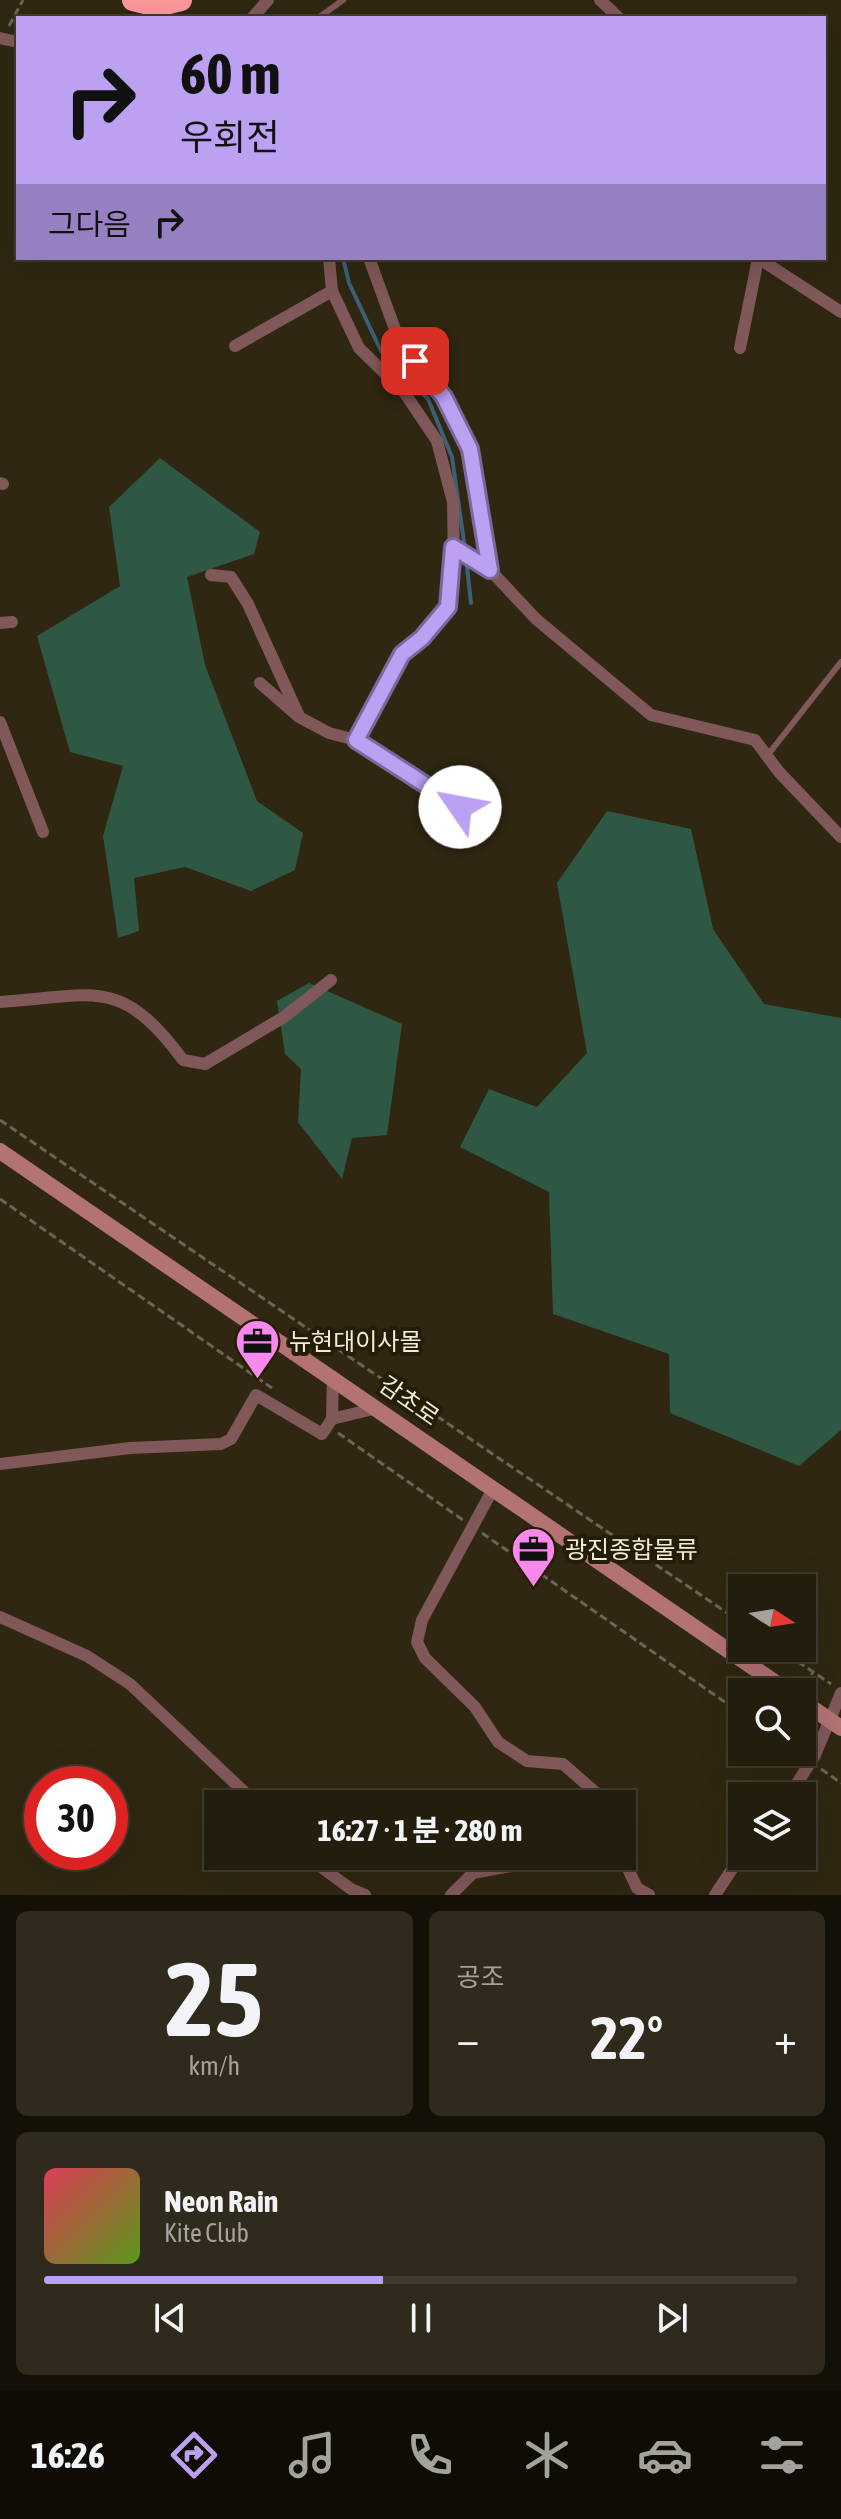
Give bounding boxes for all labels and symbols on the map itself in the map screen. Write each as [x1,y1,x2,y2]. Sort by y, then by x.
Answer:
pin [381,327,449,395]
position arrow [418,765,502,849]
office icon: 뉴현대이사몰 [234,1318,282,1381]
place label: 뉴현대이사몰 [289,1328,421,1355]
street label: 감초로 [374,1371,444,1431]
office icon: 광진종합물류 [510,1526,558,1589]
place label: 광진종합물류 [565,1536,697,1563]
north arrow [728,1574,816,1662]
speed limit sign: 30 [24,1766,128,1870]

